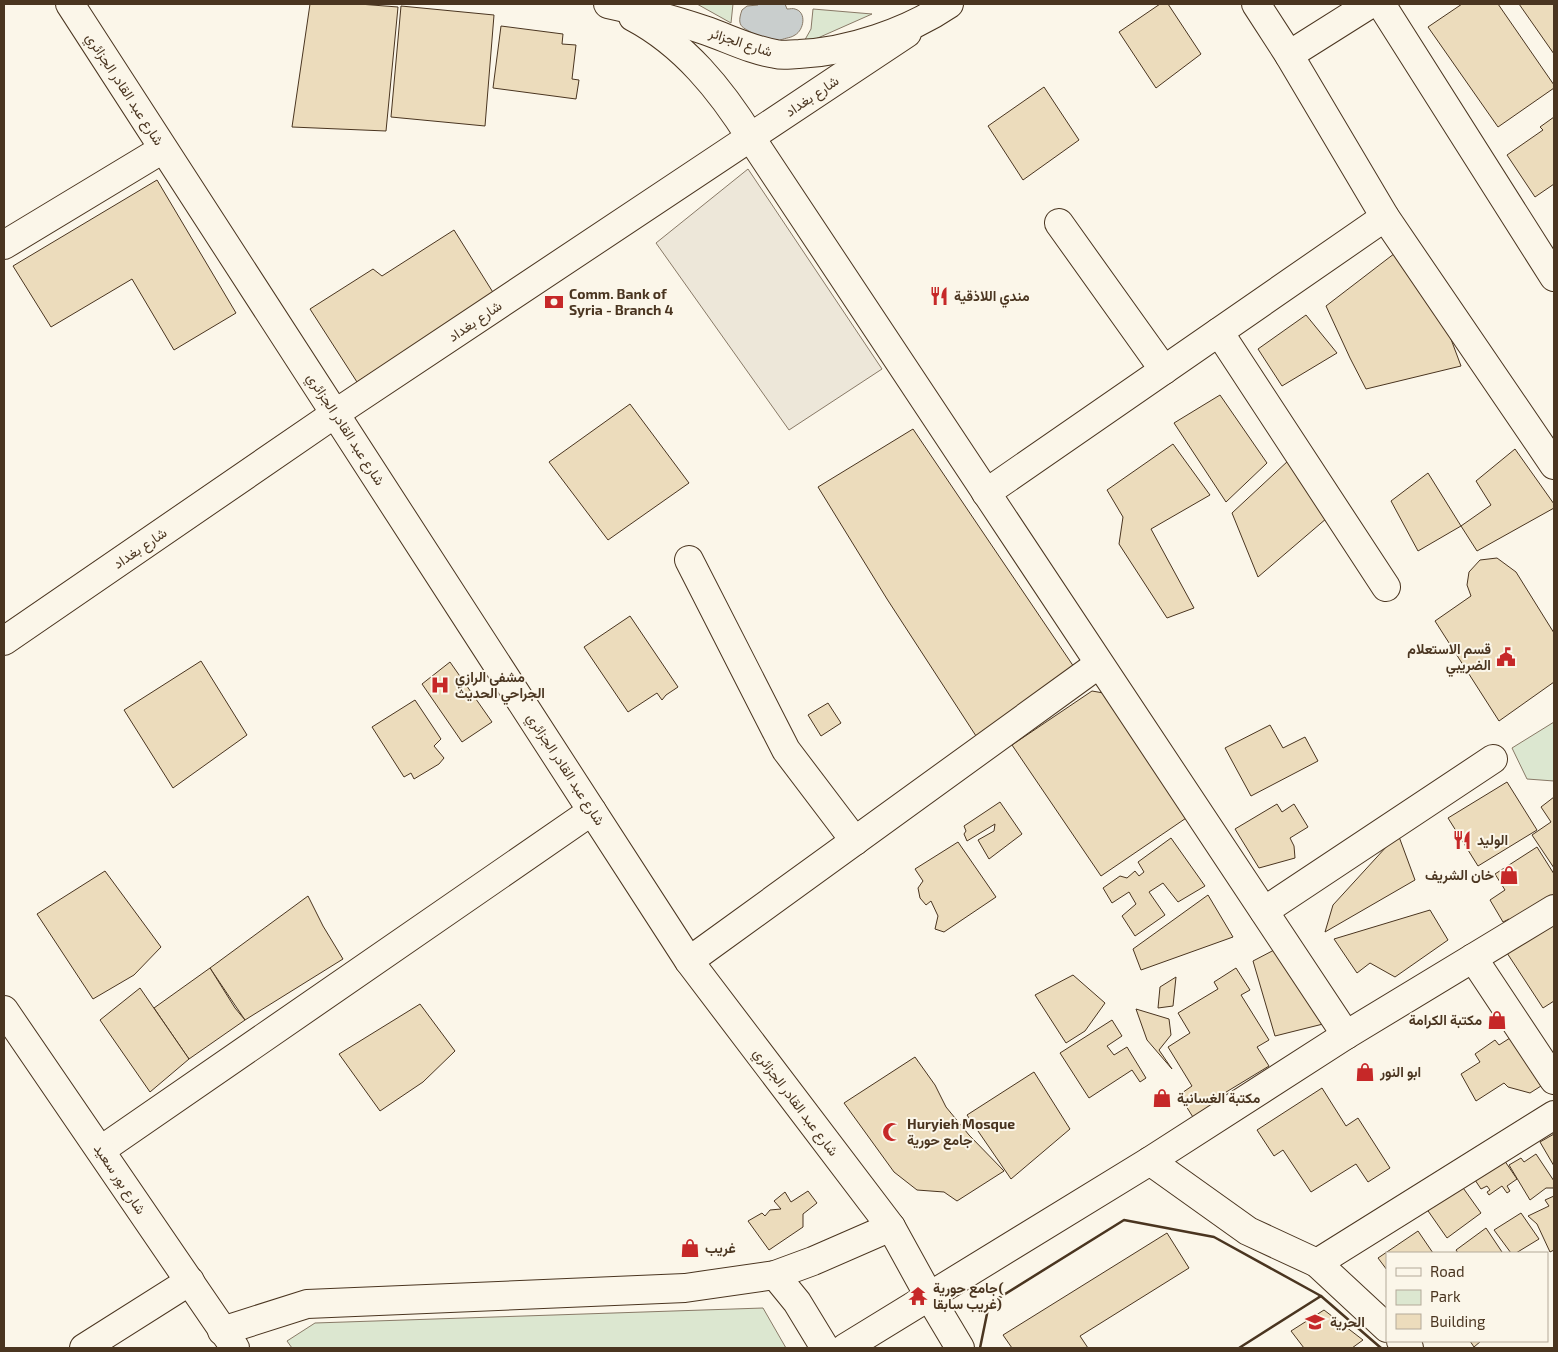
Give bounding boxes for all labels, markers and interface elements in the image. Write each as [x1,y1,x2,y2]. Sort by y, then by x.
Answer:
street label: شارع الجزائر [706,23,775,63]
street label: شارع عبد القادر الجزائري [79,29,168,150]
street label: شارع بغداد [782,72,843,122]
place label: Comm. Bank of Syria - Branch 4 [569,285,674,318]
restaurant icon: مندي اللاذقية [928,285,950,307]
place label: مندي اللاذقية [954,287,1030,308]
bank icon: Comm. Bank of Syria - Branch 4 [543,291,565,313]
street label: شارع بغداد [445,297,506,347]
street label: شارع عبد القادر الجزائري [300,369,389,490]
street label: شارع بغداد [110,524,171,574]
place label: قسم الاستعلام الضريبي [1407,640,1491,677]
public building icon: قسم الاستعلام الضريبي [1495,646,1517,668]
place label: مشفى الرازي الجراحي الحديث [455,668,545,705]
hospital icon: مشفى الرازي الجراحي الحديث [429,674,451,696]
street label: شارع عبد القادر الجزائري [520,709,609,830]
restaurant icon: الوليد [1451,829,1473,851]
place label: الوليد [1477,831,1508,849]
shop icon: خان الشريف [1498,864,1520,886]
place label: خان الشريف [1425,866,1494,884]
shop icon: مكتبة الكرامة [1486,1009,1508,1031]
place label: مكتبة الكرامة [1409,1011,1482,1029]
street label: شارع عبد القادر الجزائري [747,1044,842,1161]
shop icon: ابو النور [1354,1061,1376,1083]
place label: ابو النور [1379,1063,1421,1081]
shop icon: مكتبة الغسانية [1151,1087,1173,1109]
place label: مكتبة الغسانية [1177,1089,1261,1107]
place label: Huryieh Mosque جامع حورية [907,1115,1015,1150]
mosque icon: Huryieh Mosque جامع حورية [881,1121,903,1143]
street label: شارع بور سعيد [88,1140,150,1219]
shop icon: غريب [679,1237,701,1259]
place label: غريب [705,1239,736,1257]
legend [1386,1252,1548,1342]
text: Road [1430,1262,1465,1280]
place label: جامع حورية( غريب سابقا) [933,1279,1004,1313]
temple icon: جامع حورية( غريب سابقا) [907,1285,929,1307]
text: Park [1430,1287,1461,1305]
school or university icon: الحرية [1304,1311,1326,1333]
text: Building [1430,1312,1486,1330]
place label: الحرية [1330,1313,1365,1331]

